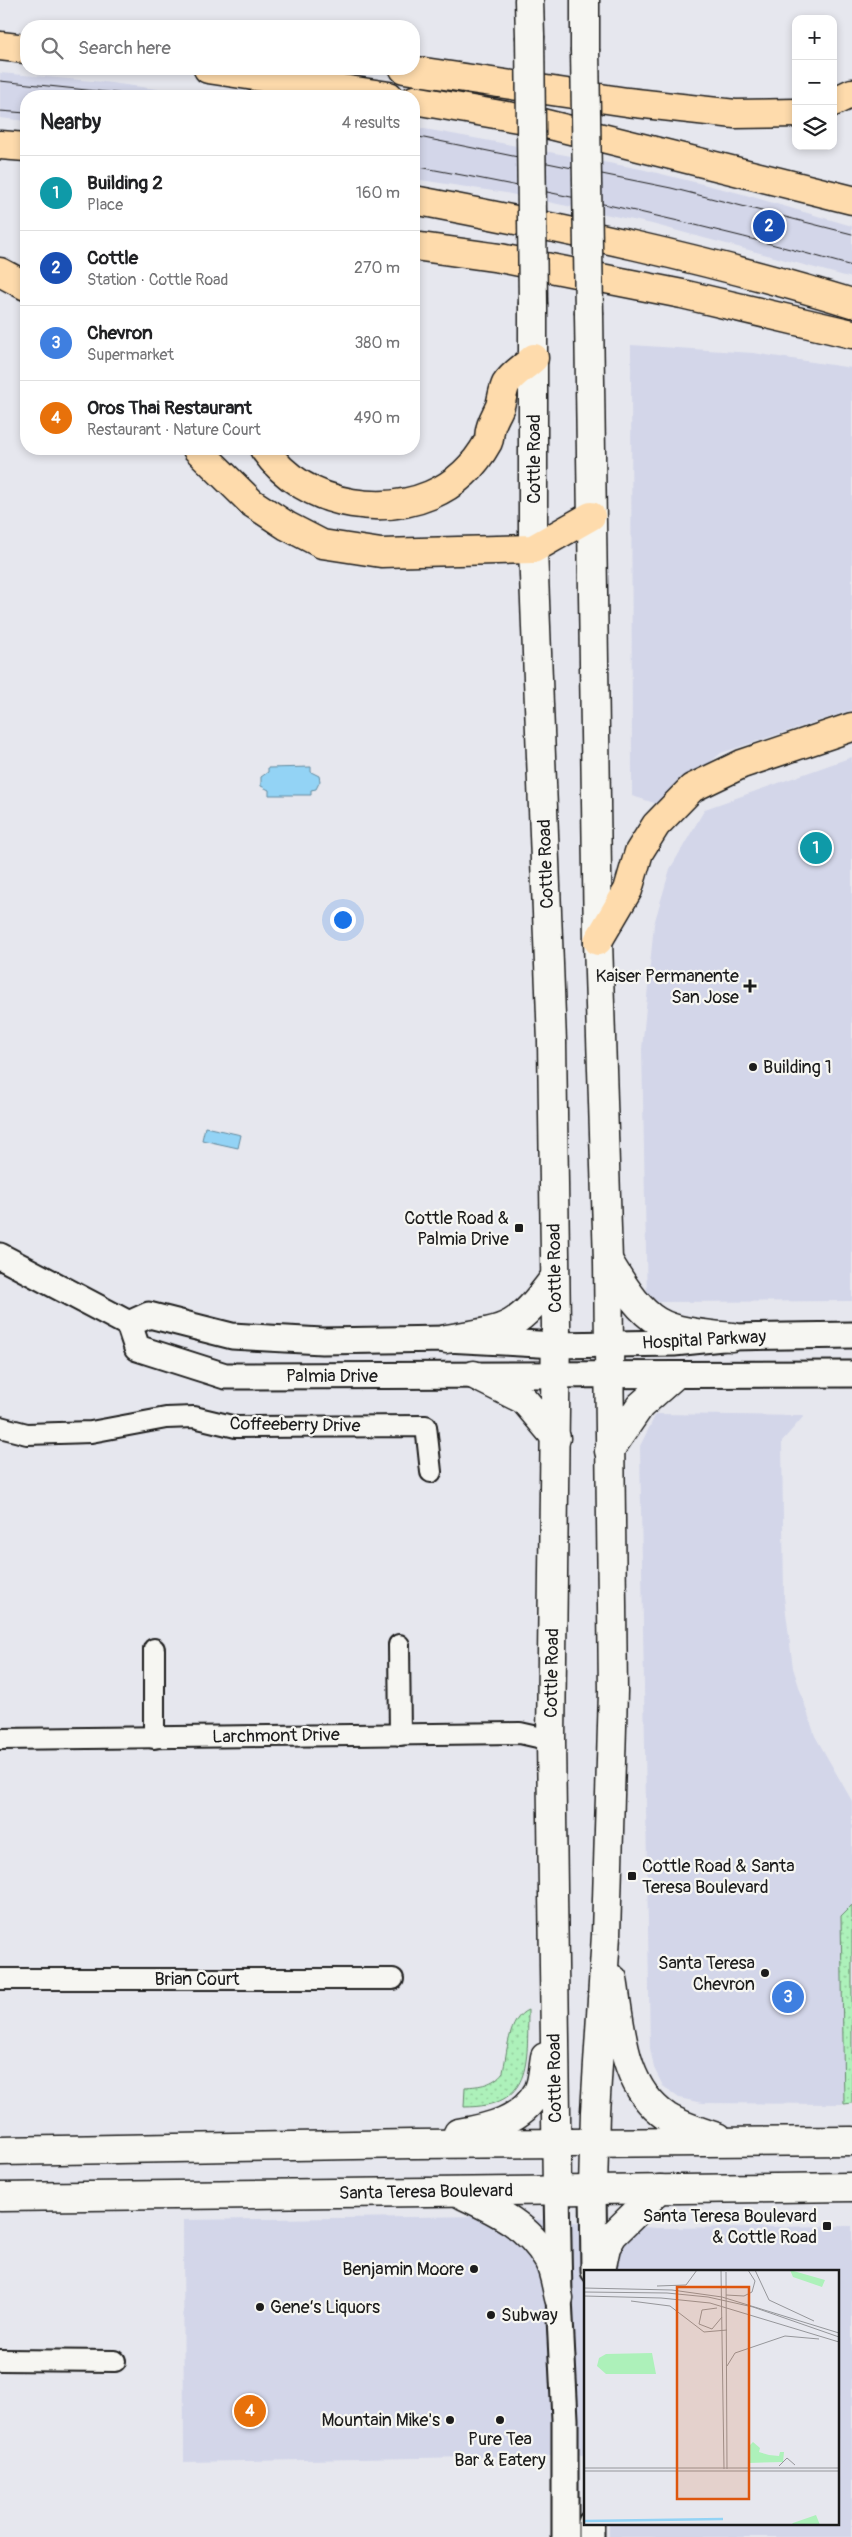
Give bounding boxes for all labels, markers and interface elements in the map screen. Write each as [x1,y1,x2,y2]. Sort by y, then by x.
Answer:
map controls [792,15,837,150]
button: + [792,15,837,60]
search box [20,20,420,75]
icon: search [38,34,66,62]
text: Search here [78,36,171,60]
button: − [792,60,837,105]
button: layers [792,105,837,150]
text: Nearby [40,109,101,136]
text: 4 results [342,113,400,133]
text: Building 2 [87,171,163,195]
text: 1 [53,183,59,203]
text: 160 m [356,183,400,203]
text: Place [87,195,123,215]
pin: 2 [753,207,785,245]
text: Cottle [87,246,138,270]
text: 2 [52,258,60,278]
text: 270 m [354,258,400,278]
text: Station · Cottle Road [87,270,228,290]
text: Chevron [87,321,153,345]
text: 3 [52,333,60,353]
text: 380 m [354,333,400,353]
text: Supermarket [87,345,174,365]
text: Oros Thai Restaurant [87,396,252,420]
text: 4 [51,408,61,428]
text: 490 m [354,408,400,428]
street label: Cottle Road [523,414,546,504]
text: Restaurant · Nature Court [87,420,261,440]
street label: Cottle Road [533,819,559,909]
pin: 1 [800,829,832,867]
your location [330,907,356,933]
place label: Kaiser Permanente San Jose [595,965,739,1009]
marker: Kaiser Permanente San Jose [743,979,757,993]
place label: Building 1 [763,1056,832,1079]
marker: Building 1 [747,1061,759,1073]
place label: Cottle Road & Palmia Drive [404,1207,509,1251]
marker: Cottle Road & Palmia Drive [513,1222,525,1234]
street label: Cottle Road [543,1223,567,1313]
street label: Hospital Parkway [641,1325,767,1355]
street label: Palmia Drive [286,1365,378,1388]
street label: Coffeeberry Drive [229,1412,361,1438]
street label: Cottle Road [540,1628,564,1718]
street label: Larchmont Drive [212,1723,340,1749]
place label: Cottle Road & Santa Teresa Boulevard [642,1855,795,1899]
marker: Cottle Road & Santa Teresa Boulevard [626,1870,638,1882]
place label: Santa Teresa Chevron [658,1952,755,1996]
marker: Santa Teresa Chevron [759,1967,771,1979]
street label: Brian Court [154,1968,240,1991]
pin: 3 [772,1978,804,2016]
street label: Cottle Road [543,2033,567,2123]
street label: Santa Teresa Boulevard [339,2179,513,2205]
place label: Santa Teresa Boulevard & Cottle Road [643,2205,817,2249]
marker: Santa Teresa Boulevard & Cottle Road [821,2220,833,2232]
place label: Benjamin Moore [342,2258,464,2281]
marker: Benjamin Moore [468,2263,480,2275]
inset map [584,2270,840,2524]
place label: Gene’s Liquors [270,2296,380,2319]
marker: Gene’s Liquors [254,2301,266,2313]
place label: Subway [501,2304,558,2327]
marker: Subway [485,2309,497,2321]
pin: 4 [234,2392,266,2430]
place label: Mountain Mike's [321,2409,440,2432]
marker: Mountain Mike's [444,2414,456,2426]
marker: Pure Tea Bar & Eatery [494,2414,506,2426]
place label: Pure Tea Bar & Eatery [454,2428,546,2472]

